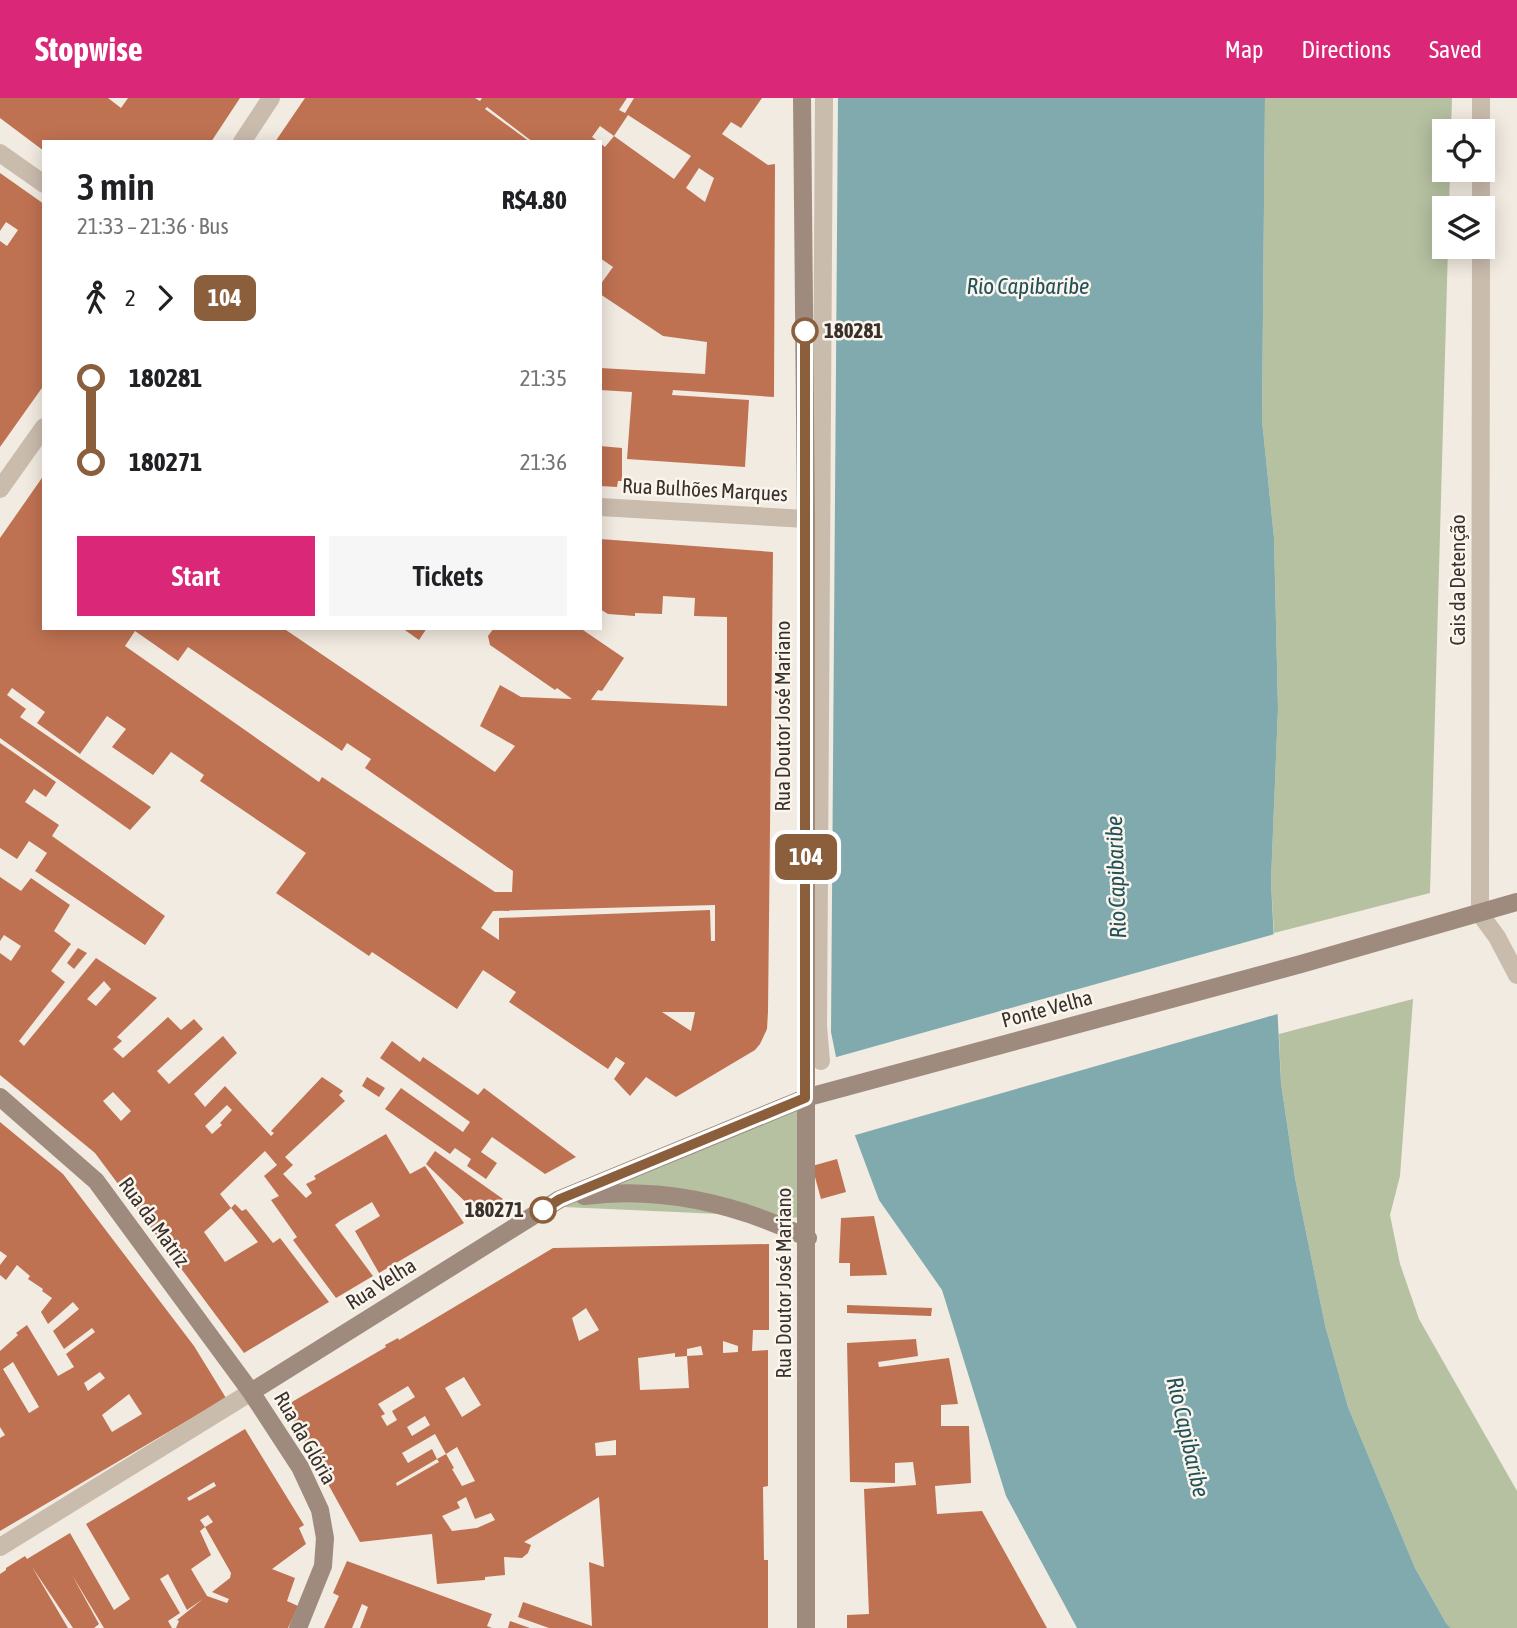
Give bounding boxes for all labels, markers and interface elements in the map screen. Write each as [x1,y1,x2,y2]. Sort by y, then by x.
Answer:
text: Stopwise [35,30,143,68]
text: Map [1225,36,1263,63]
text: Directions [1301,36,1391,63]
text: Saved [1429,36,1482,63]
map controls [1432,119,1495,259]
button: locate [1432,119,1495,182]
text: 3 min [77,165,155,208]
text: R$4.80 [502,185,567,215]
button: layers [1432,196,1495,259]
text: 21:33 – 21:36 · Bus [77,213,229,239]
water label: Rio Capibaribe [966,273,1090,299]
icon: walk [77,279,115,317]
icon: forward [146,279,184,317]
text: 104 [208,284,242,311]
text: 2 [125,285,136,311]
marker: 180281 [792,318,818,344]
place label: 180281 [824,318,883,342]
text: 180281 [129,363,202,393]
text: 21:35 [520,365,567,391]
text: 180271 [129,447,202,477]
text: 21:36 [520,449,567,475]
street label: Rua Bulhões Marques [622,473,789,505]
street label: Cais da Detenção [1445,514,1469,646]
button: Start [77,536,315,616]
button: Tickets [329,536,567,616]
street label: Rua Doutor José Mariano [770,621,794,811]
water label: Rio Capibaribe [1101,815,1131,939]
line badge: 104 [766,834,846,880]
text: 104 [789,843,823,870]
street label: Ponte Velha [999,984,1095,1032]
street label: Rua da Matriz [114,1172,195,1271]
street label: Rua Doutor José Mariano [771,1188,795,1378]
place label: 180271 [465,1197,524,1221]
marker: 180271 [530,1197,556,1223]
street label: Rua Velha [341,1252,420,1314]
water label: Rio Capibaribe [1161,1374,1215,1500]
street label: Rua da Glória [270,1387,342,1488]

